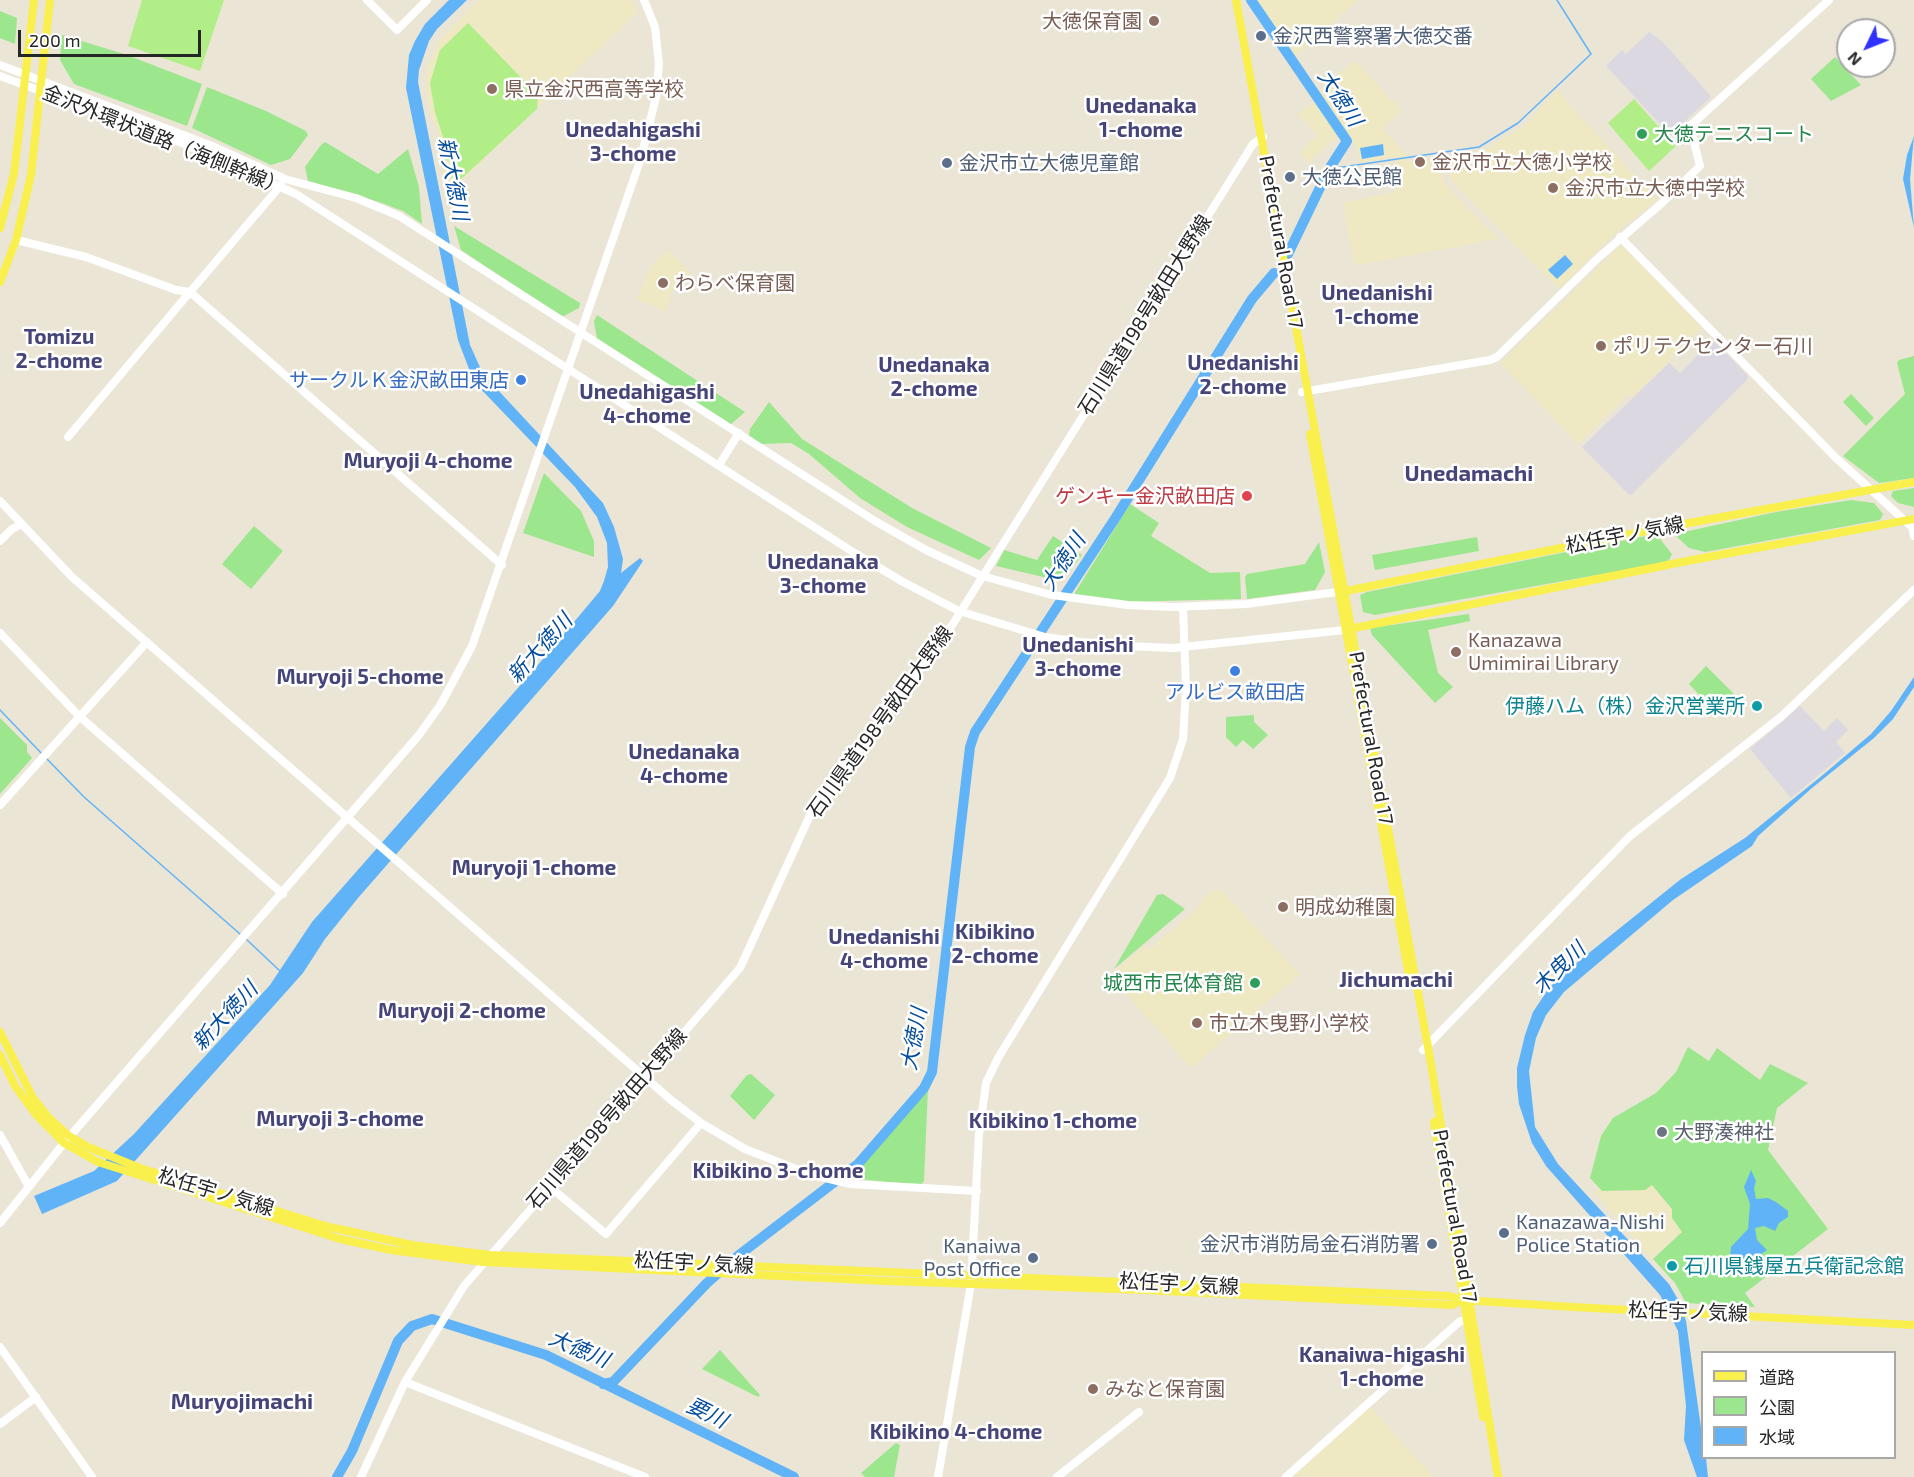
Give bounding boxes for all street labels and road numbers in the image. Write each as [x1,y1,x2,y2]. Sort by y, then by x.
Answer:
street label: 金沢外環状道路（海側幹線） [39,80,289,200]
street label: Prefectural Road 17 [1254,154,1308,330]
street label: 石川県道198号畝田大野線 [1073,210,1217,420]
street label: 松任宇ノ気線 [1564,512,1686,558]
street label: 石川県道198号畝田大野線 [802,621,958,823]
street label: Prefectural Road 17 [1344,650,1398,826]
street label: 石川県道198号畝田大野線 [522,1024,692,1214]
street label: Prefectural Road 17 [1428,1128,1482,1304]
street label: 松任宇ノ気線 [155,1163,277,1221]
street label: 松任宇ノ気線 [633,1248,755,1278]
street label: 松任宇ノ気線 [1118,1269,1240,1299]
street label: 松任宇ノ気線 [1628,1298,1748,1326]

